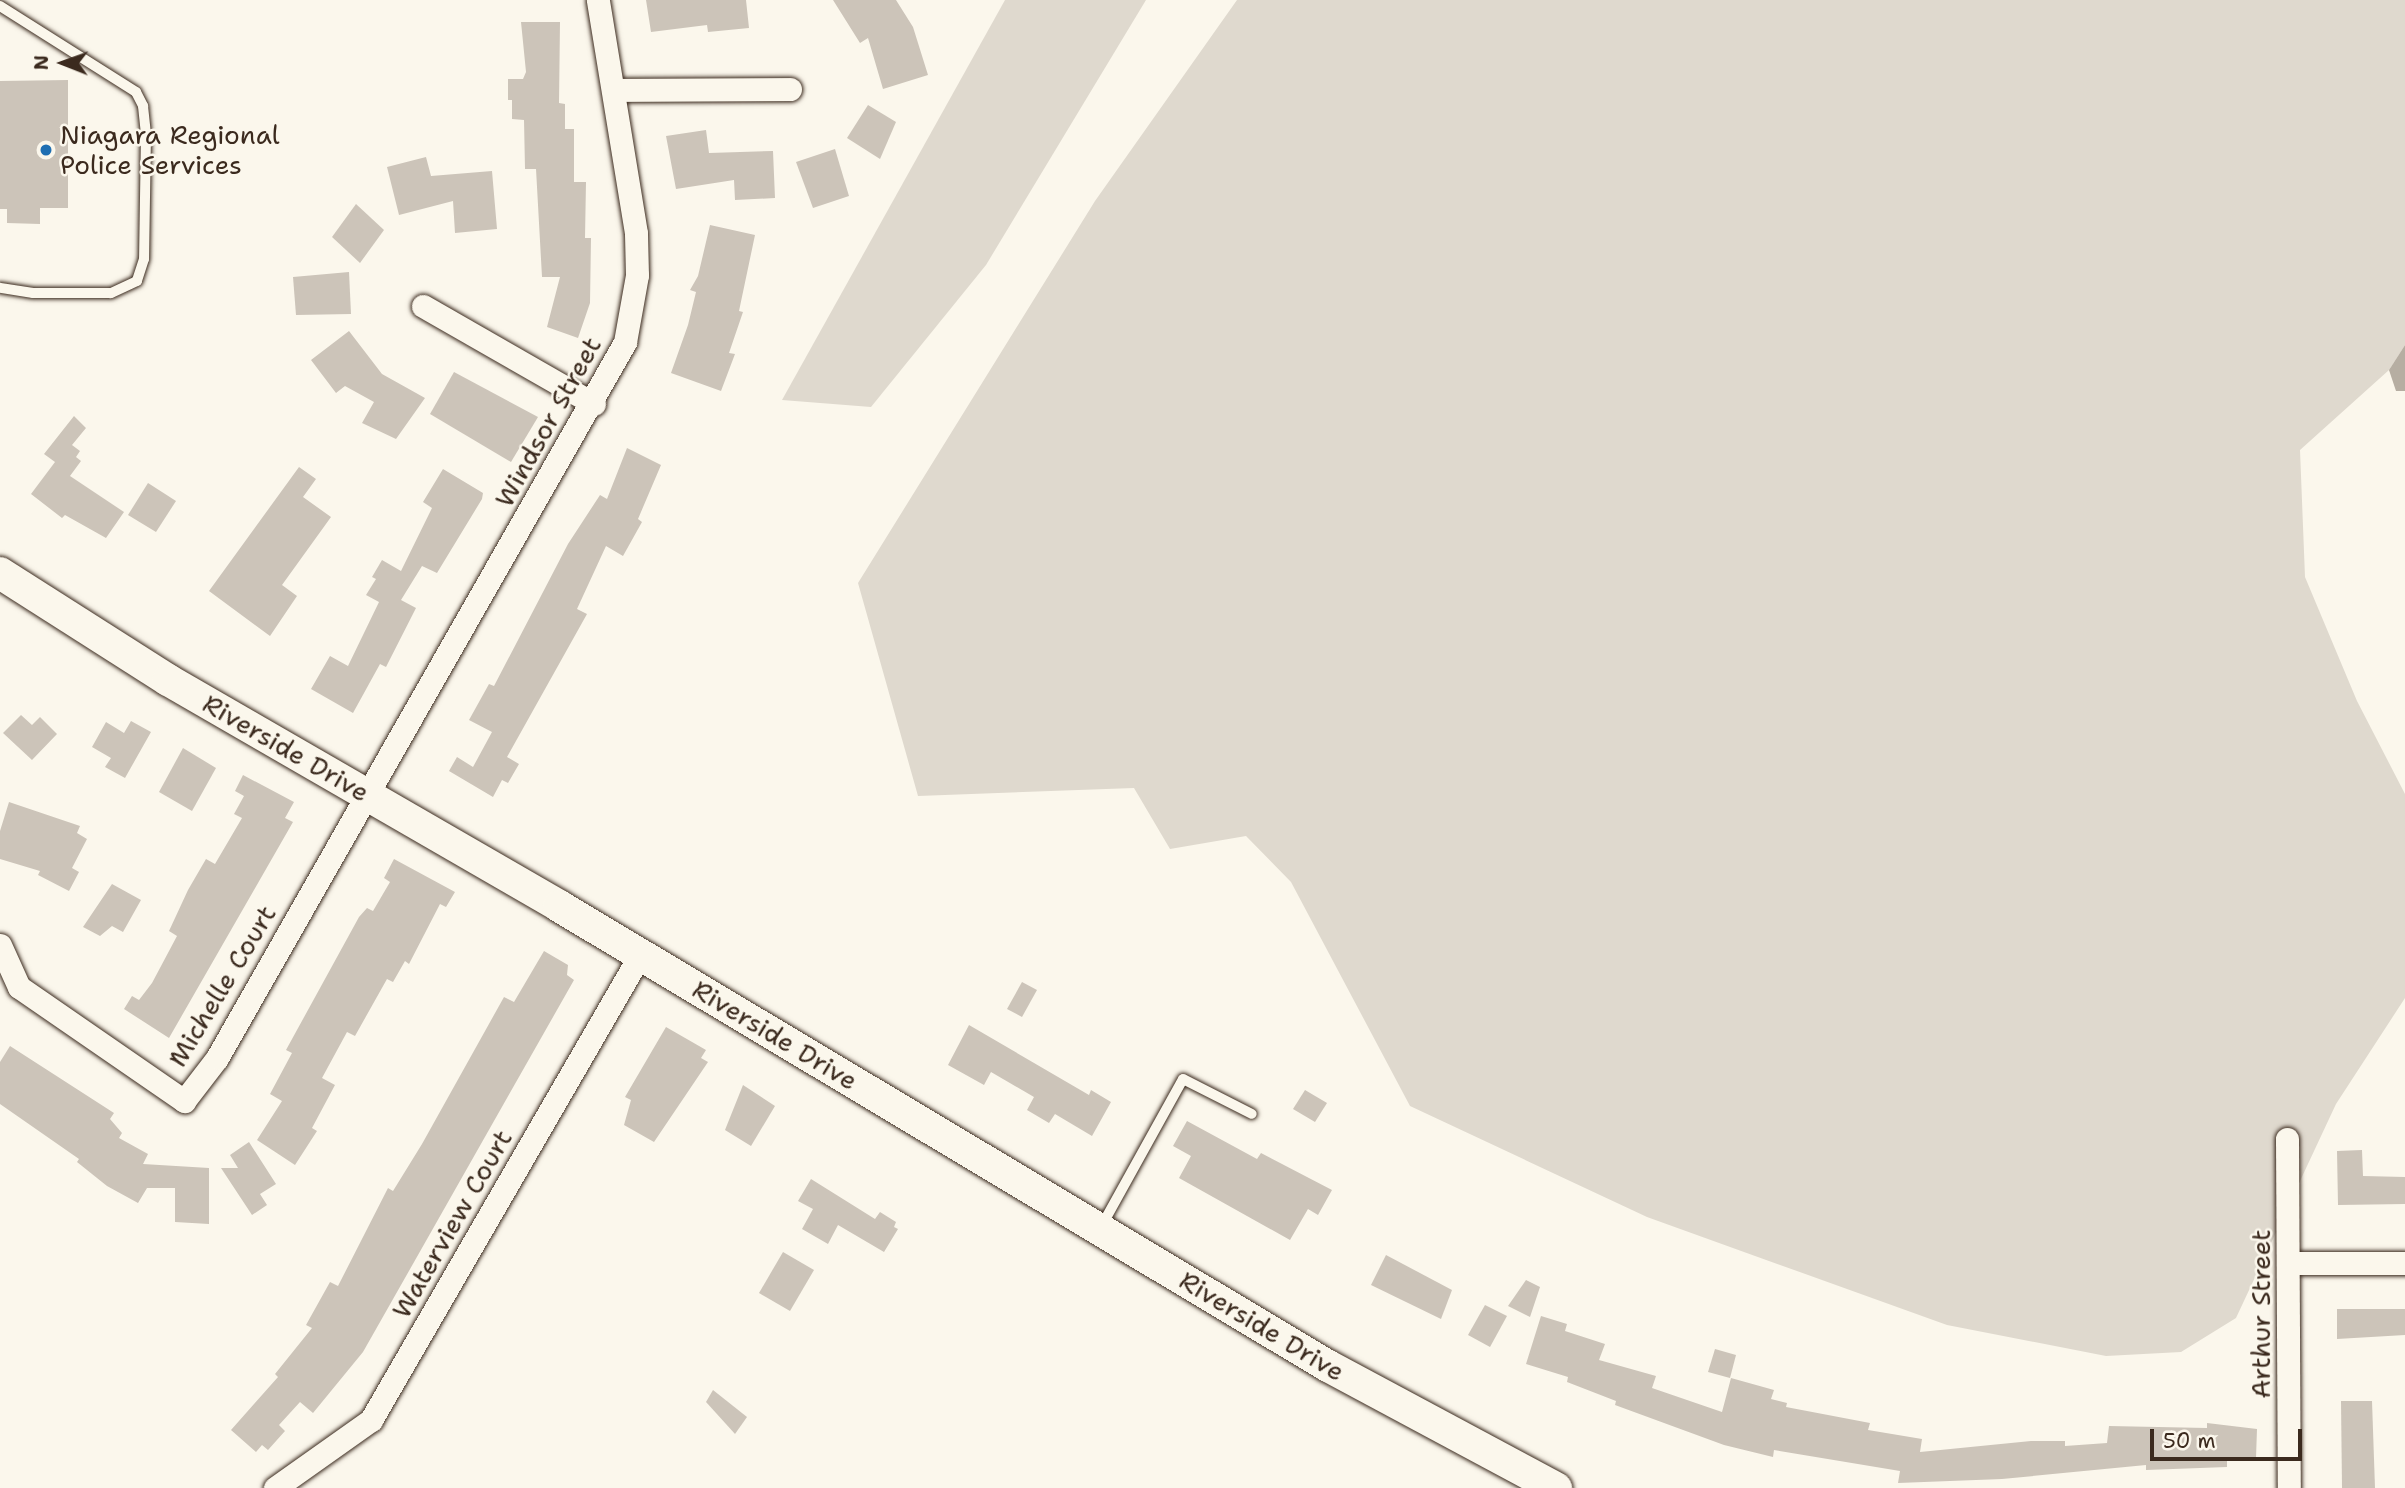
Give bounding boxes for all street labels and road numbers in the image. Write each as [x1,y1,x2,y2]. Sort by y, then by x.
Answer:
street label: Windsor Street [488,332,608,512]
street label: Riverside Drive [197,688,375,808]
street label: Michelle Court [162,900,282,1072]
street label: Riverside Drive [687,974,863,1096]
street label: Waterview Court [385,1124,519,1324]
street label: Arthur Street [2245,1229,2277,1399]
street label: Riverside Drive [1174,1265,1350,1387]

